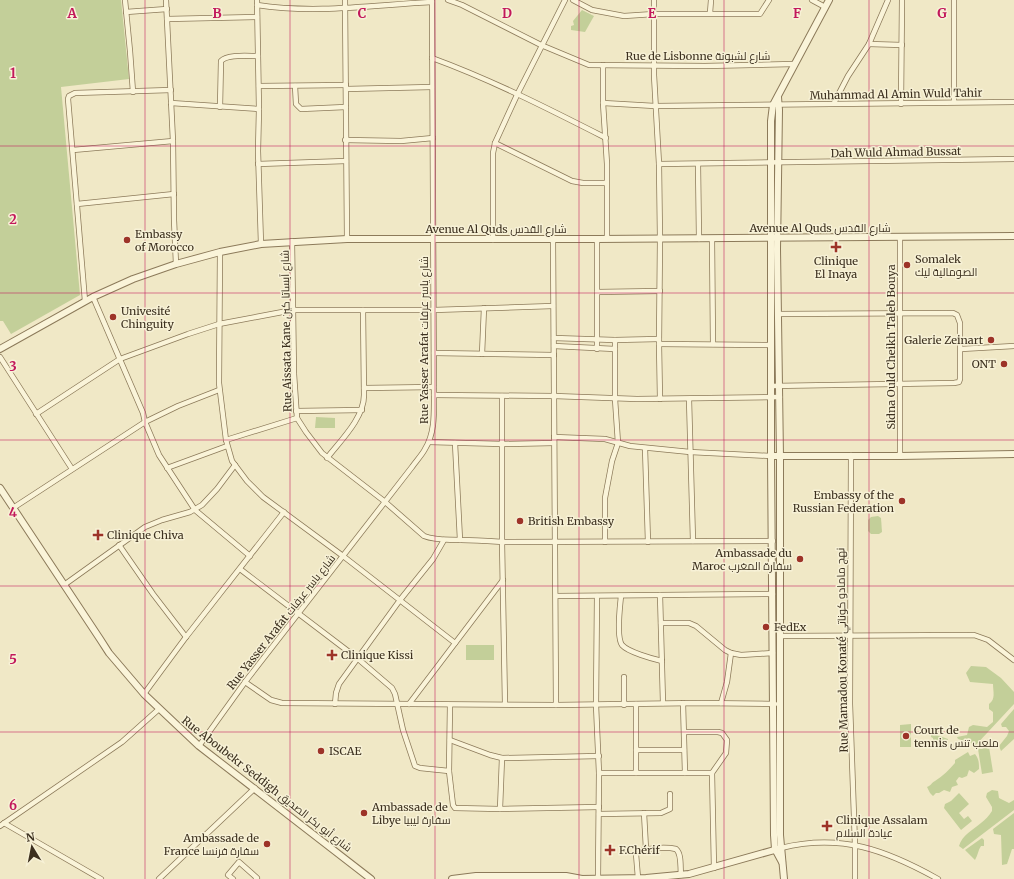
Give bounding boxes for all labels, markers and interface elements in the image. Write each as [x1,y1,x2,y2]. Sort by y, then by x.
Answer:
text: A [66,5,77,22]
text: B [212,5,222,22]
text: C [358,5,367,22]
text: D [502,5,512,22]
text: E [648,5,657,22]
text: F [793,5,801,22]
text: G [937,5,947,22]
street label: Rue de Lisbonne شارع لشبونة [626,49,770,64]
text: 1 [10,65,16,82]
street label: Muhammad Al Amin Wuld Tahir [809,85,983,103]
street label: Dah Wuld Ahmad Bussat [831,144,962,160]
text: 2 [9,211,17,228]
street label: Avenue Al Quds شارع القدس [749,221,890,236]
street label: Avenue Al Quds شارع القدس [425,222,566,237]
place label: Embassy of Morocco [135,227,195,254]
marker: Embassy of Morocco [122,235,132,245]
marker: Clinique El Inaya [830,241,842,253]
street label: Rue Aissata Kane شارع آيساتا كين [278,250,295,412]
place label: Somalek الصومالية ليك [915,252,978,279]
place label: Clinique El Inaya [814,254,858,281]
street label: Rue Yasser Arafat شارع ياسر عرفات [417,256,432,424]
marker: Somalek الصومالية ليك [902,260,912,270]
street label: Sidna Ould Cheikh Taleb Bouya [884,264,898,430]
place label: Univesité Chinguity [121,304,174,331]
marker: Univesité Chinguity [108,312,118,322]
place label: Galerie Zeinart [904,333,984,347]
marker: Galerie Zeinart [986,335,996,345]
place label: ONT [972,357,996,371]
text: 3 [9,358,17,375]
marker: ONT [999,359,1009,369]
place label: Embassy of the Russian Federation [793,488,895,515]
marker: Embassy of the Russian Federation [897,496,907,506]
text: 4 [9,504,18,521]
place label: British Embassy [528,514,615,528]
marker: British Embassy [515,516,525,526]
place label: Clinique Chiva [107,528,184,542]
marker: Clinique Chiva [92,529,104,541]
place label: Ambassade du Maroc سفارة المغرب [692,546,792,573]
street label: Rue Mamadou Konaté نهج مامادو كوناتي [833,547,853,753]
street label: Rue Yasser Arafat شارع ياسر عرفات [224,552,339,693]
marker: Ambassade du Maroc سفارة المغرب [795,554,805,564]
place label: FedEx [774,620,807,634]
marker: FedEx [761,622,771,632]
place label: Clinique Kissi [341,648,414,662]
marker: Clinique Kissi [326,649,338,661]
text: 5 [9,651,17,668]
street label: Rue Aboubekr Seddigh شارع أبو بكر الصديق [178,713,355,856]
place label: Court de tennis ملعب تنس [914,723,999,750]
marker: Court de tennis ملعب تنس [901,731,911,741]
place label: ISCAE [329,744,361,758]
marker: ISCAE [316,746,326,756]
text: 6 [9,797,17,814]
place label: Ambassade de Libye سفارة ليبيا [371,800,451,827]
marker: Ambassade de Libye سفارة ليبيا [359,808,369,818]
place label: Clinique Assalam عيادة السلام [836,813,928,841]
marker: Clinique Assalam عيادة السلام [821,820,833,832]
north arrow [12,827,52,867]
text: N [25,829,36,845]
place label: Ambassade de France سفارة فرنسا [164,831,259,858]
marker: Ambassade de France سفارة فرنسا [262,839,272,849]
place label: F.Chérif [619,843,660,857]
marker: F.Chérif [604,844,616,856]

